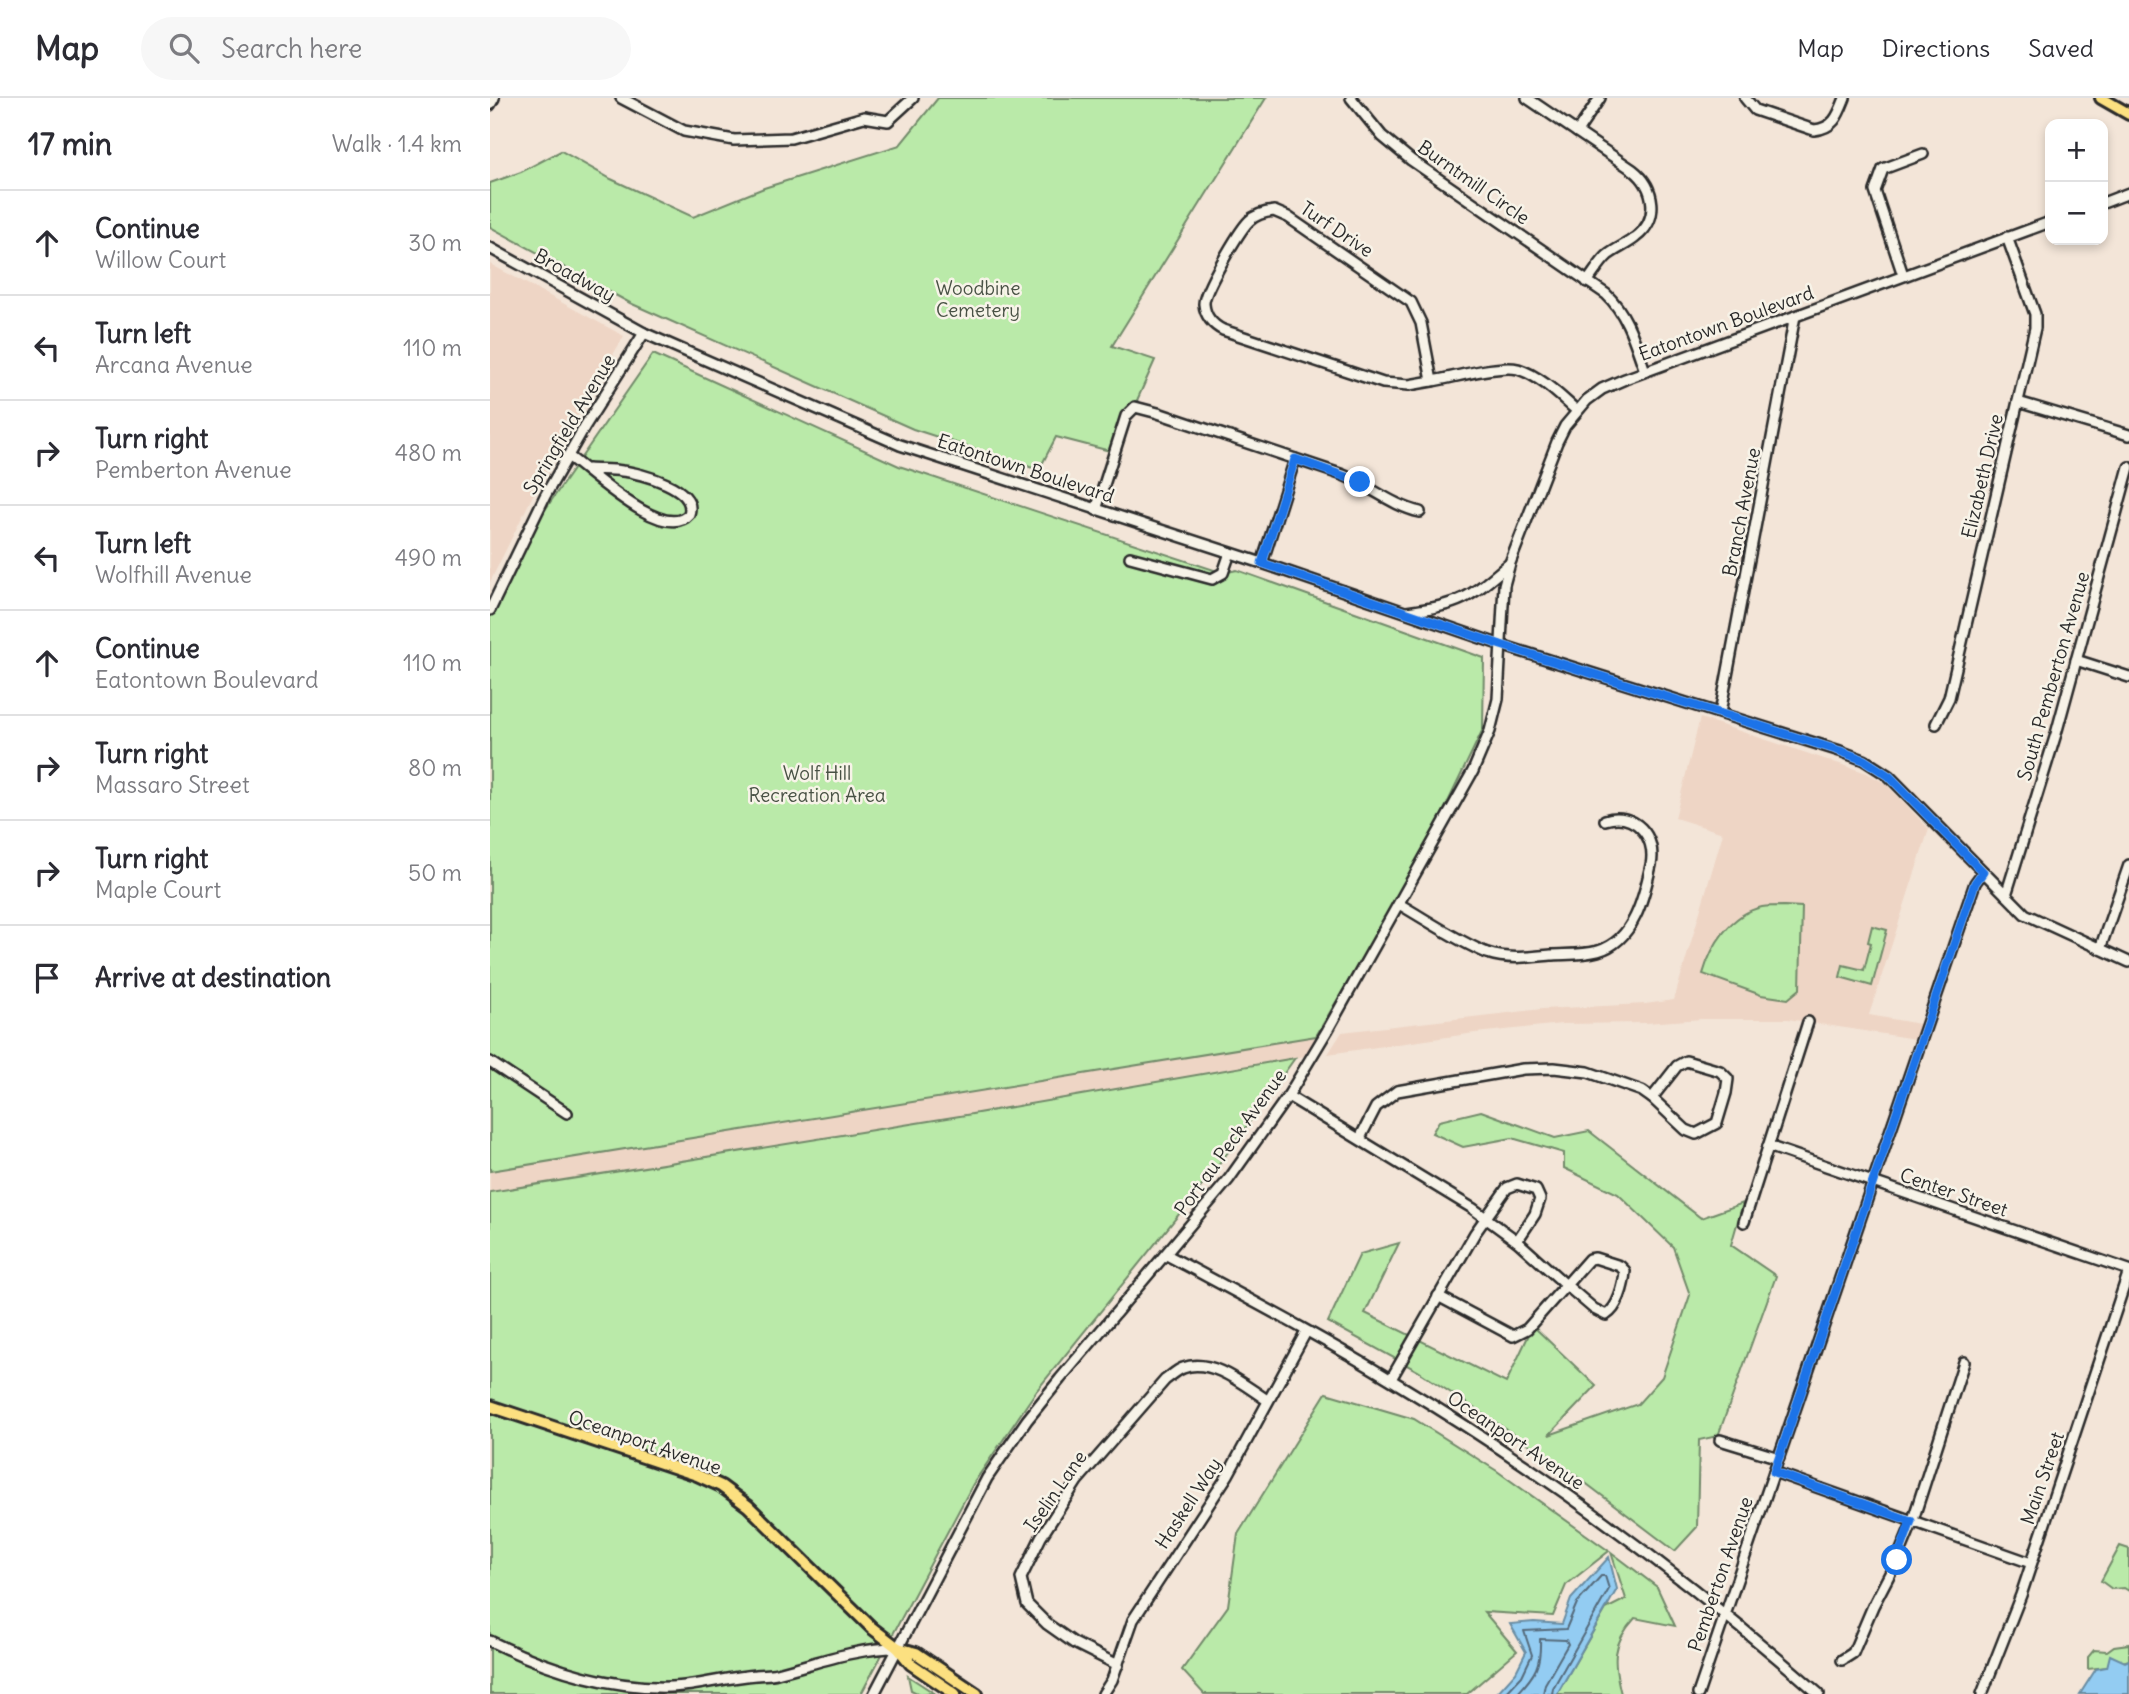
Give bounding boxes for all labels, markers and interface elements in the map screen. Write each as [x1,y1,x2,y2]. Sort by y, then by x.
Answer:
search box [141,17,631,80]
text: Map [35,27,99,69]
icon: search [165,29,203,67]
text: Search here [221,32,362,65]
text: Map [1797,33,1844,63]
text: Directions [1882,33,1990,63]
text: Saved [2028,33,2094,63]
map controls [2045,119,2108,245]
button: + [2045,119,2108,182]
text: 17 min [28,125,112,163]
text: Walk · 1.4 km [332,129,462,158]
street label: Burntmill Circle [1413,135,1535,229]
button: − [2045,182,2108,245]
street label: Turf Drive [1296,196,1378,262]
text: Continue [95,212,200,245]
icon: ahead [28,224,66,262]
text: 30 m [408,228,462,257]
street label: Broadway [530,243,620,307]
text: Willow Court [95,245,226,274]
park label: Woodbine Cemetery [935,276,1021,322]
street label: Eatontown Boulevard [1635,280,1817,366]
text: Turn left [95,317,191,350]
icon: left [28,329,66,367]
text: 110 m [403,333,462,362]
text: Arcana Avenue [95,350,253,379]
street label: Springfield Avenue [518,350,620,498]
street label: Elizabeth Drive [1956,411,2008,541]
text: Turn right [95,422,208,455]
street label: Eatontown Boulevard [935,428,1117,508]
icon: right [28,434,66,472]
text: 480 m [395,438,462,467]
street label: Branch Avenue [1717,446,1765,578]
text: Pemberton Avenue [95,455,292,484]
route end [1344,466,1375,497]
text: Turn left [95,527,191,560]
icon: left [28,539,66,577]
text: 490 m [395,543,462,572]
text: Wolfhill Avenue [95,560,252,589]
street label: South Pemberton Avenue [2012,569,2094,783]
text: Continue [95,632,200,665]
icon: ahead [28,644,66,682]
text: 110 m [403,648,462,677]
text: Eatontown Boulevard [95,665,318,694]
text: Turn right [95,737,208,770]
icon: right [28,749,66,787]
text: 80 m [408,753,462,782]
park label: Wolf Hill Recreation Area [748,761,886,807]
text: Massaro Street [95,770,250,799]
text: Turn right [95,842,208,875]
icon: right [28,854,66,892]
text: 50 m [408,858,462,887]
text: Maple Court [95,875,221,904]
icon: arrive [28,959,66,997]
text: Arrive at destination [95,961,331,994]
street label: Port au Peck Avenue [1169,1064,1291,1220]
street label: Center Street [1897,1162,2011,1222]
street label: Oceanport Avenue [1443,1385,1589,1495]
street label: Oceanport Avenue [565,1405,725,1479]
street label: Main Street [2015,1428,2069,1528]
street label: Iselin Lane [1018,1446,1092,1536]
street label: Haskell Way [1150,1453,1226,1553]
street label: Pemberton Avenue [1682,1493,1758,1655]
route start [1881,1544,1912,1575]

